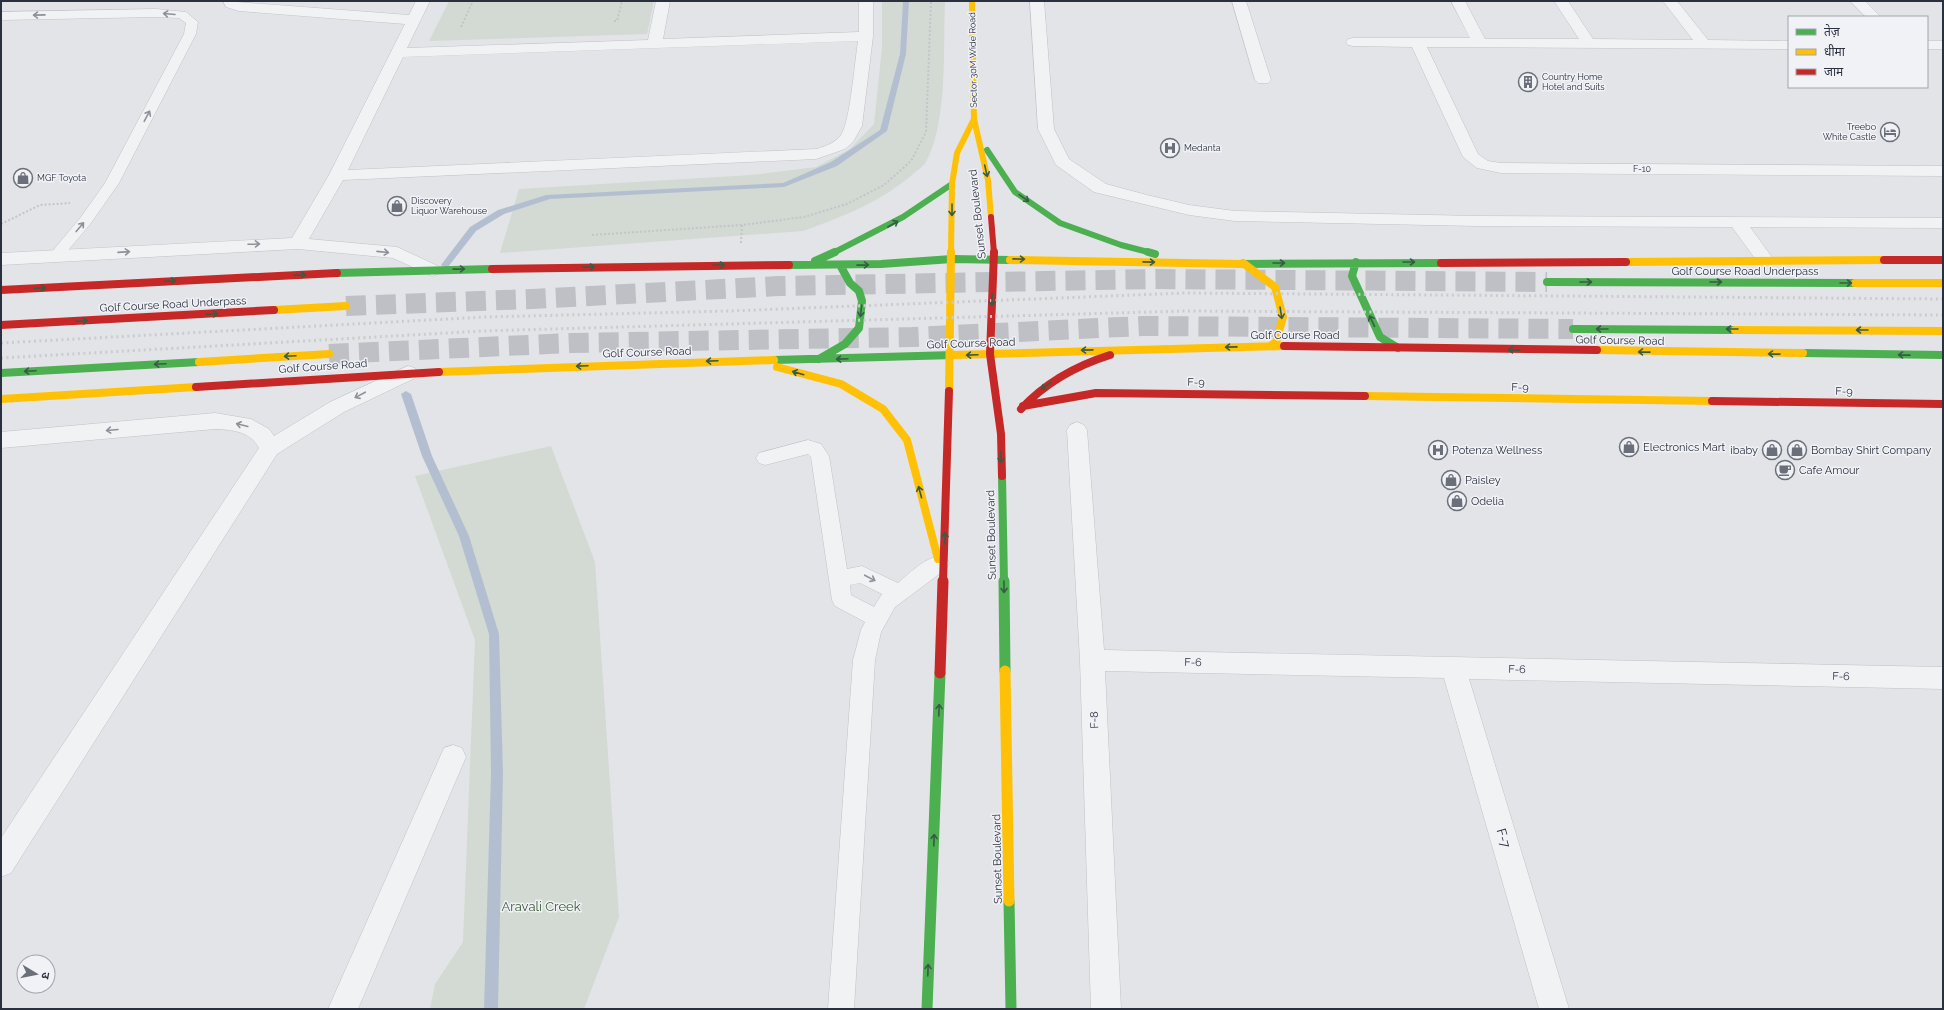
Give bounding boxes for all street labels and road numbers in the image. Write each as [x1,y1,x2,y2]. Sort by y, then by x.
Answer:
street label: Sector 30M Wide Road [967,12,979,108]
street label: F-10 [1633,164,1652,174]
street label: Sunset Boulevard [966,168,989,259]
street label: Golf Course Road Underpass [1671,265,1819,278]
street label: Golf Course Road Underpass [99,294,247,315]
street label: Golf Course Road [1250,329,1340,342]
street label: Golf Course Road [1575,333,1665,348]
street label: Golf Course Road [926,335,1016,352]
street label: Golf Course Road [602,344,692,361]
street label: Golf Course Road [278,357,368,376]
street label: F-9 [1187,376,1205,389]
street label: F-9 [1511,381,1529,394]
street label: F-9 [1835,385,1853,398]
street label: Sunset Boulevard [984,490,999,580]
street label: F-6 [1184,656,1202,669]
street label: F-6 [1508,663,1526,676]
street label: F-6 [1832,670,1850,683]
street label: F-8 [1088,711,1101,729]
street label: Sunset Boulevard [990,814,1005,904]
street label: F-7 [1494,827,1513,850]

